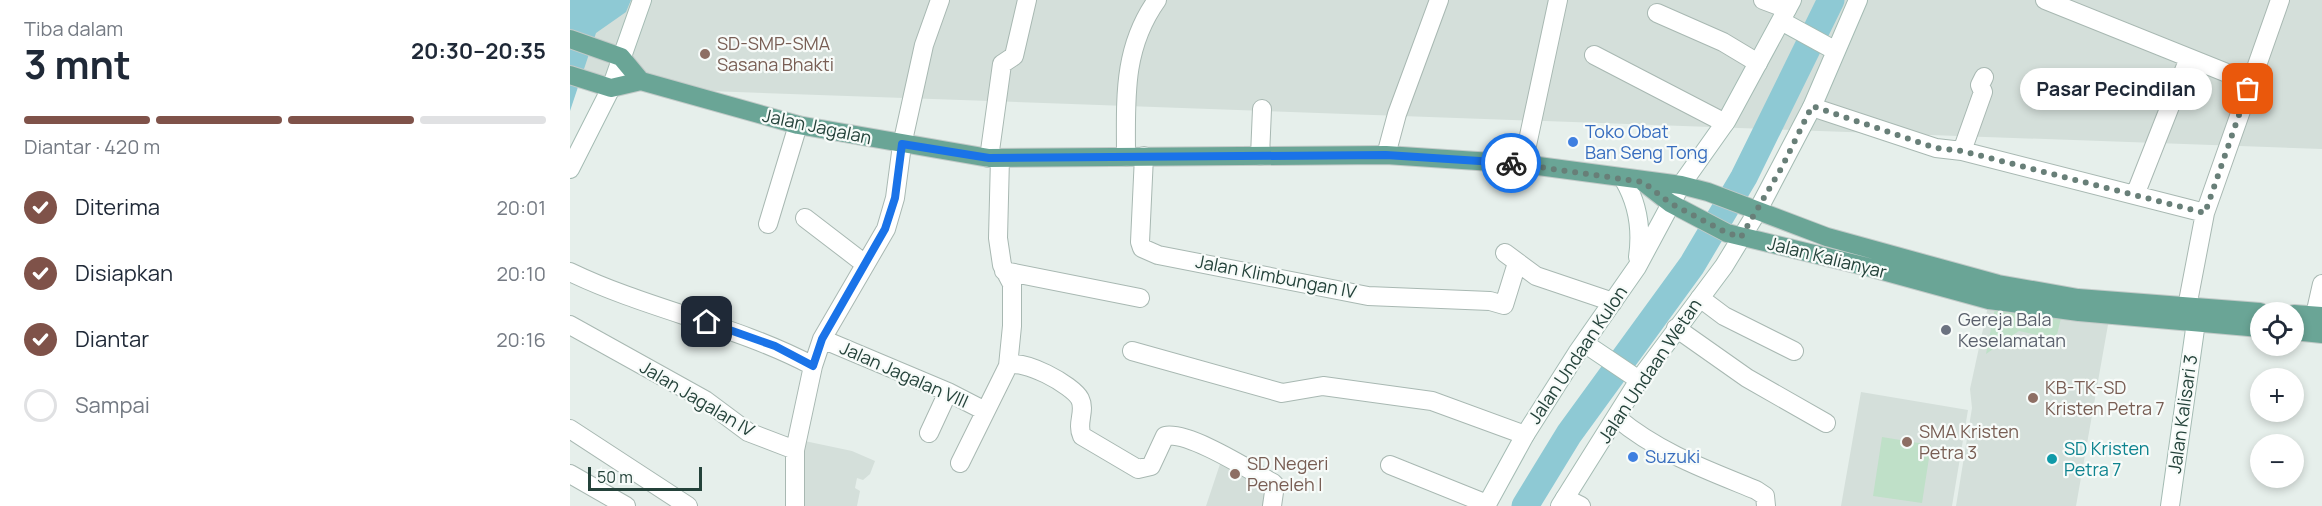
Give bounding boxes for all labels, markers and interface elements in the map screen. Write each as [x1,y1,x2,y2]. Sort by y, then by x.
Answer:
text: Tiba dalam [24,15,123,42]
place label: SD-SMP-SMA Sasana Bhakti [717,31,834,76]
text: 20:30–20:35 [411,36,546,66]
text: 3 mnt [24,37,131,91]
marker: SD-SMP-SMA Sasana Bhakti [698,47,712,61]
pin [2222,63,2273,114]
callout: Pasar Pecindilan [2020,68,2212,110]
icon: bag [2231,72,2264,105]
text: Pasar Pecindilan [2036,75,2196,102]
street label: Jalan Jagalan [761,103,874,149]
place label: Toko Obat Ban Seng Tong [1585,119,1708,164]
text: Diantar · 420 m [24,133,160,160]
courier [1481,133,1541,193]
marker: Toko Obat Ban Seng Tong [1566,135,1580,149]
icon: bike [1495,147,1528,180]
icon: check [24,191,57,224]
text: Diterima [75,192,160,222]
text: 20:01 [496,194,546,221]
street label: Jalan Kalianyar [1765,231,1890,284]
street label: Jalan Klimbungan IV [1194,249,1359,303]
icon: check [24,257,57,290]
text: Disiapkan [75,258,173,288]
text: 20:10 [496,260,546,287]
street label: Jalan Undaan Kulon [1522,281,1632,428]
street label: Jalan Undaan Wetan [1592,294,1706,447]
pin [681,296,732,347]
map controls [2250,302,2304,488]
button: locate [2250,302,2304,356]
icon: home [690,305,723,338]
place label: Gereja Bala Keselamatan [1958,307,2066,352]
icon: check [24,323,57,356]
marker: Gereja Bala Keselamatan [1939,323,1953,337]
text: Diantar [75,324,149,354]
text: 20:16 [496,326,546,353]
street label: Jalan Jagalan VIII [837,335,972,413]
street label: Jalan Kalisari 3 [2162,353,2202,475]
street label: Jalan Jagalan IV [636,355,759,442]
button: + [2250,368,2304,422]
place label: KB-TK-SD Kristen Petra 7 [2045,375,2165,420]
text: Sampai [75,390,150,420]
marker: KB-TK-SD Kristen Petra 7 [2026,391,2040,405]
place label: SMA Kristen Petra 3 [1919,419,2019,464]
button: − [2250,434,2304,488]
marker: SMA Kristen Petra 3 [1900,435,1914,449]
place label: SD Kristen Petra 7 [2064,436,2149,481]
place label: Suzuki [1645,444,1700,468]
marker: Suzuki [1626,450,1640,464]
place label: SD Negeri Peneleh I [1247,451,1329,496]
marker: SD Kristen Petra 7 [2045,452,2059,466]
scale bar [588,464,702,492]
text: 50 m [597,466,633,488]
marker: SD Negeri Peneleh I [1228,467,1242,481]

